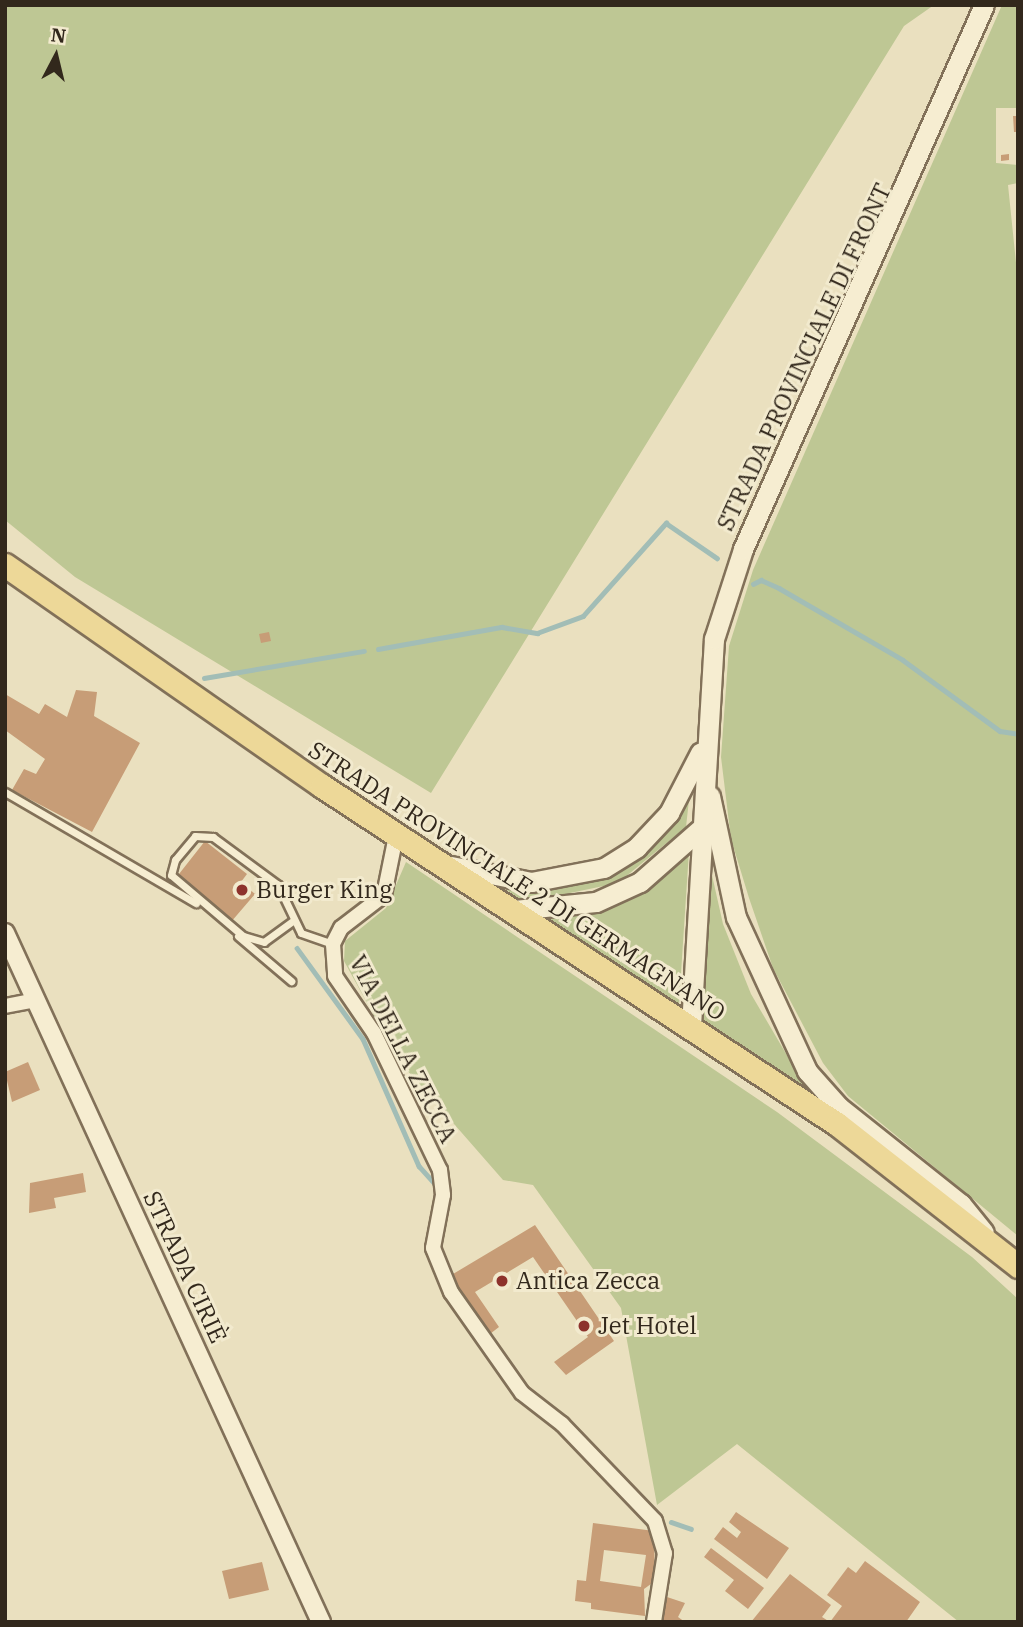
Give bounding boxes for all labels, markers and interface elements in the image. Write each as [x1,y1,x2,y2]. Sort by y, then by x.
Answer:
north arrow [21,21,91,91]
text: N [50,22,67,48]
street label: STRADA PROVINCIALE DI FRONT [711,179,897,535]
street label: STRADA PROVINCIALE 2 DI GERMAGNANO [303,735,731,1027]
place label: Burger King [256,876,392,904]
marker: Burger King [234,882,250,898]
street label: VIA DELLA ZECCA [343,950,463,1148]
street label: STRADA CIRIÈ [137,1186,233,1348]
place label: Antica Zecca [516,1267,660,1295]
marker: Antica Zecca [494,1273,510,1289]
place label: Jet Hotel [598,1312,697,1340]
marker: Jet Hotel [576,1318,592,1334]

